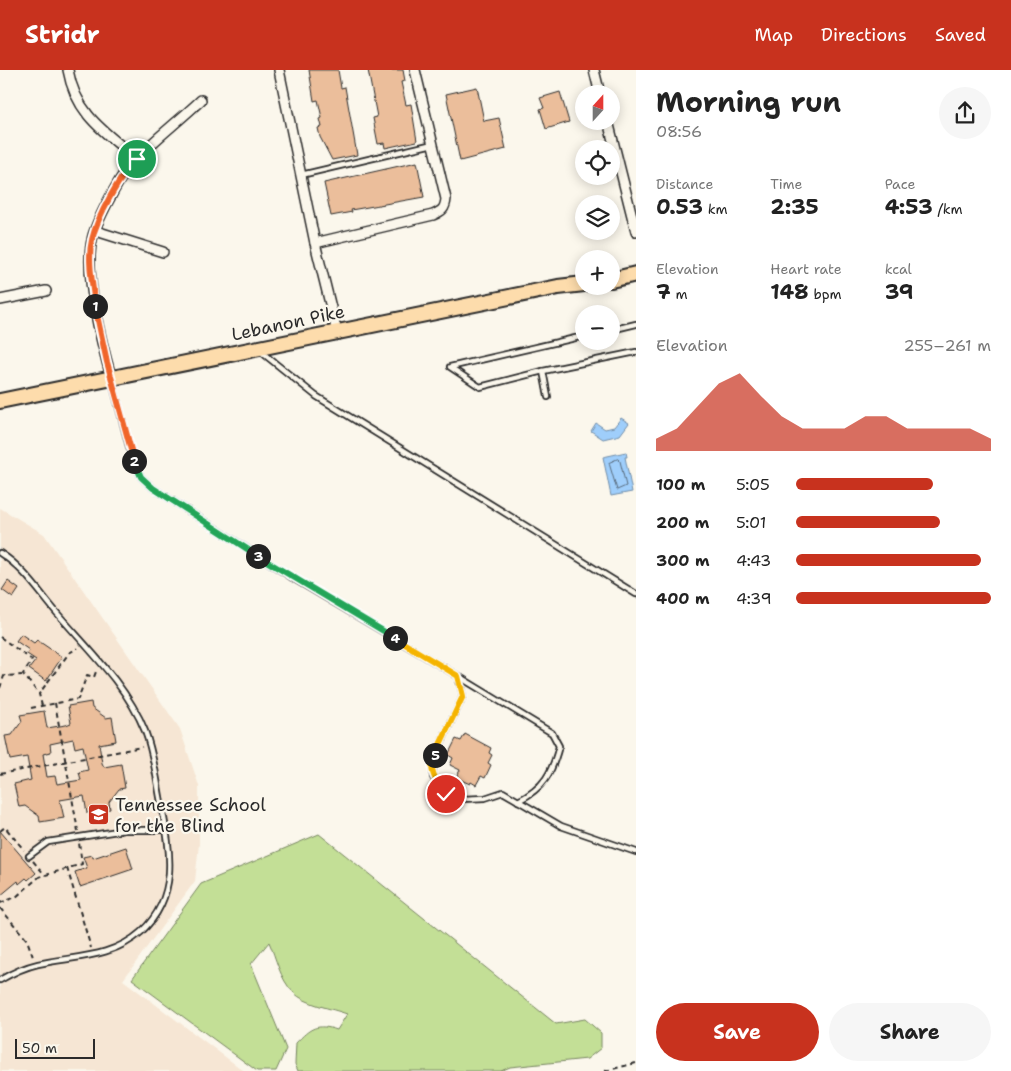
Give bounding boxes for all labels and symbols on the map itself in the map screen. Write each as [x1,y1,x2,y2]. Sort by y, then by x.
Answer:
north arrow [575,85,620,130]
pin [116,138,158,180]
pin: 1 [82,294,108,318]
street label: Lebanon Pike [229,299,347,347]
pin: 2 [122,448,146,474]
pin: 3 [246,544,270,568]
pin: 4 [382,626,408,650]
pin: 5 [422,742,448,768]
pin [425,773,467,815]
place label: Tennessee School for the Blind [115,793,267,838]
school or university icon: Tennessee School for the Blind [87,803,111,827]
scale bar [15,1036,95,1059]

